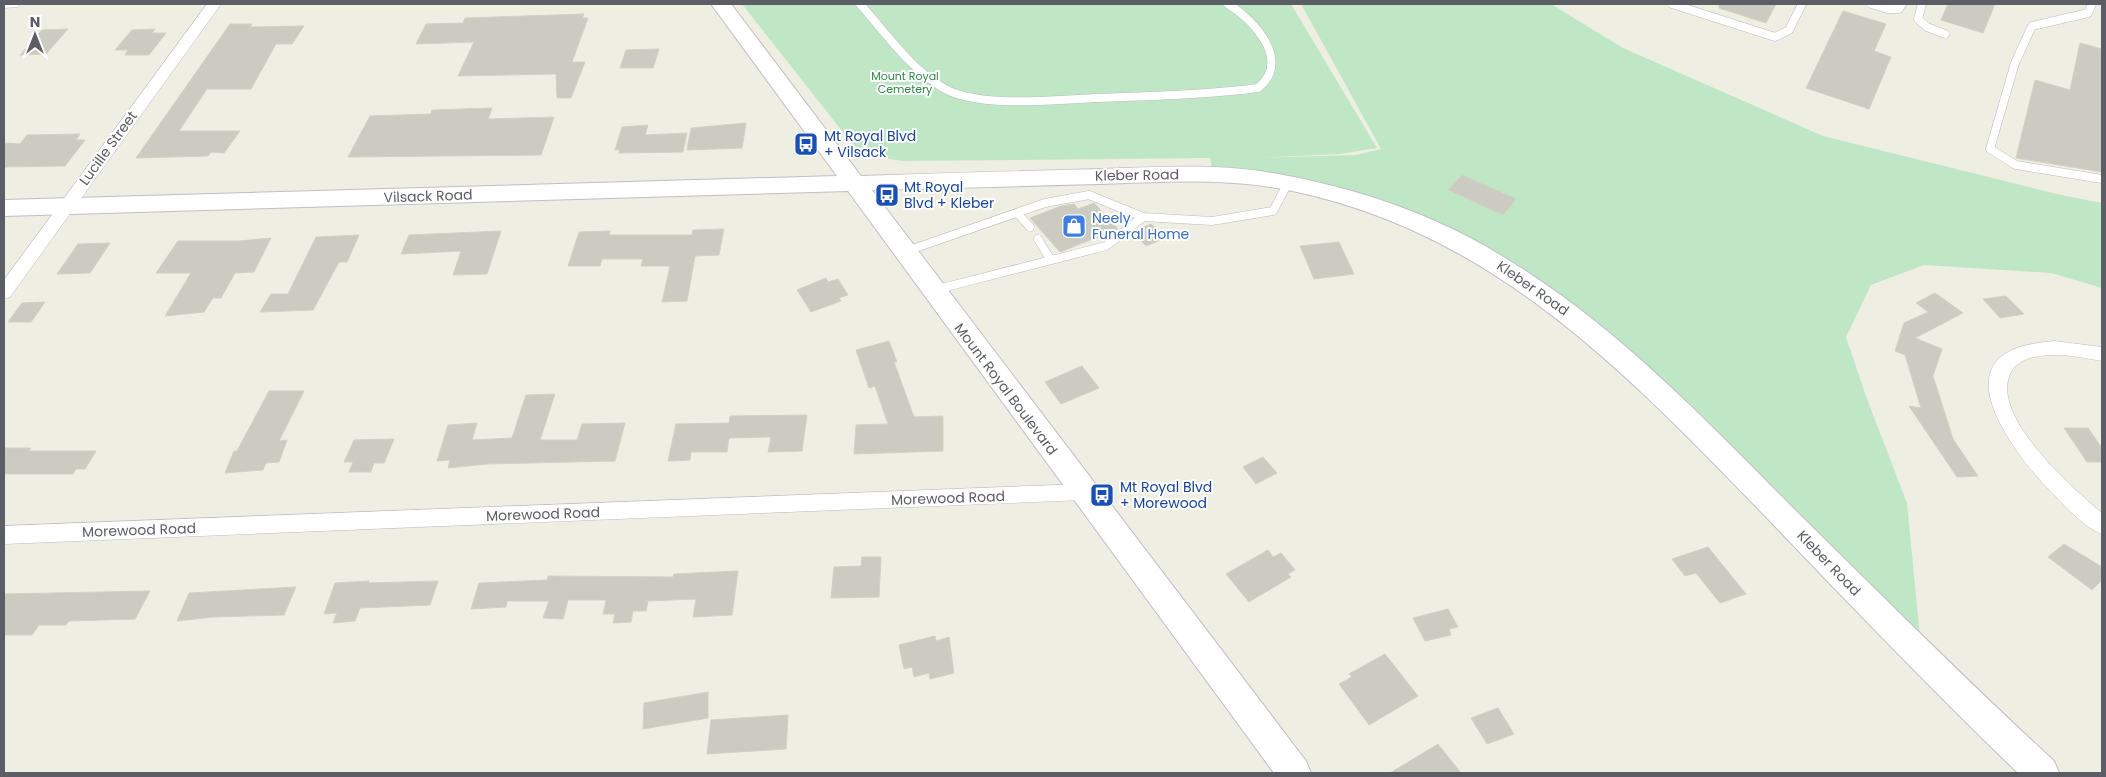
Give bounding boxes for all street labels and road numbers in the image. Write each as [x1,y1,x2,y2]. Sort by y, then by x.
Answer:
street label: Lucille Street [74,107,142,189]
street label: Kleber Road [1095,164,1179,186]
street label: Vilsack Road [383,184,473,208]
street label: Kleber Road [1493,256,1573,320]
street label: Mount Royal Boulevard [950,319,1062,459]
street label: Morewood Road [891,486,1005,510]
street label: Morewood Road [486,502,600,526]
street label: Morewood Road [82,518,196,542]
street label: Kleber Road [1793,526,1865,600]

